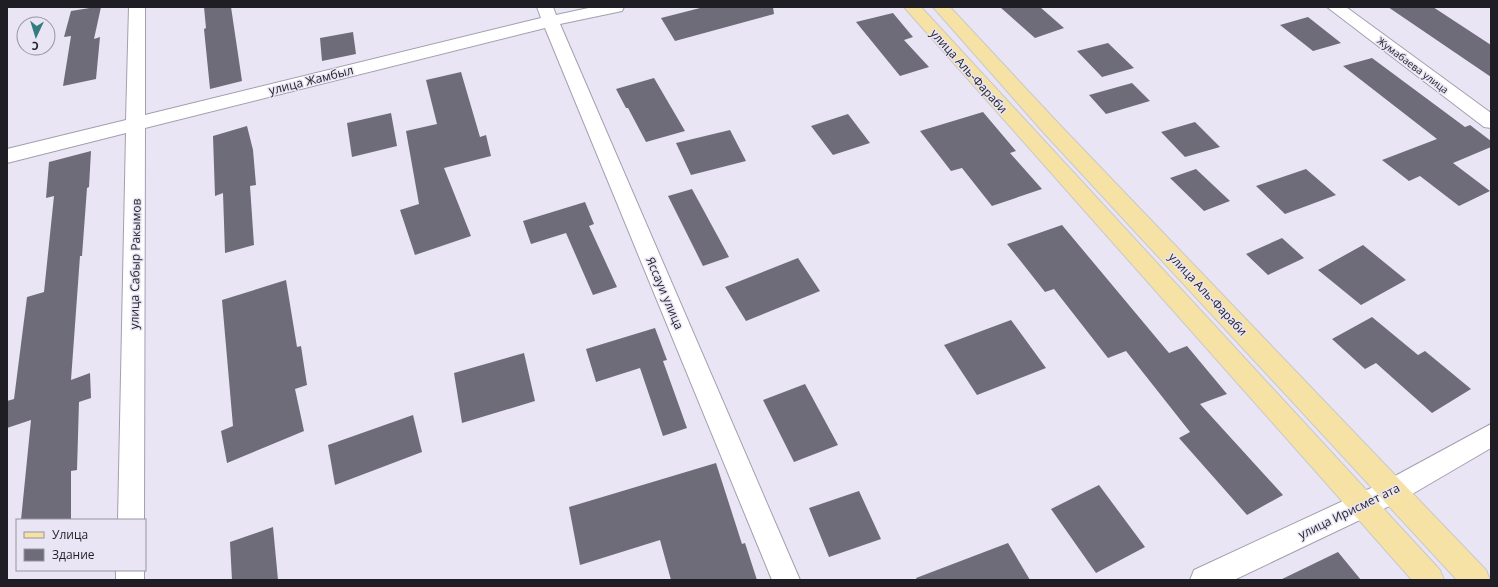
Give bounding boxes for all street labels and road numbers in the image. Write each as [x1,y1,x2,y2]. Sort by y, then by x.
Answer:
street label: улица Аль-Фараби [926,25,1012,117]
street label: Жумабаева улица [1374,33,1452,97]
street label: улица Жамбыл [267,61,355,99]
street label: улица Сабыр Ракымов [125,198,145,330]
street label: улица Аль-Фараби [1165,249,1251,339]
street label: Яссауи улица [642,254,688,332]
street label: улица Ирисмет ата [1295,479,1403,543]

